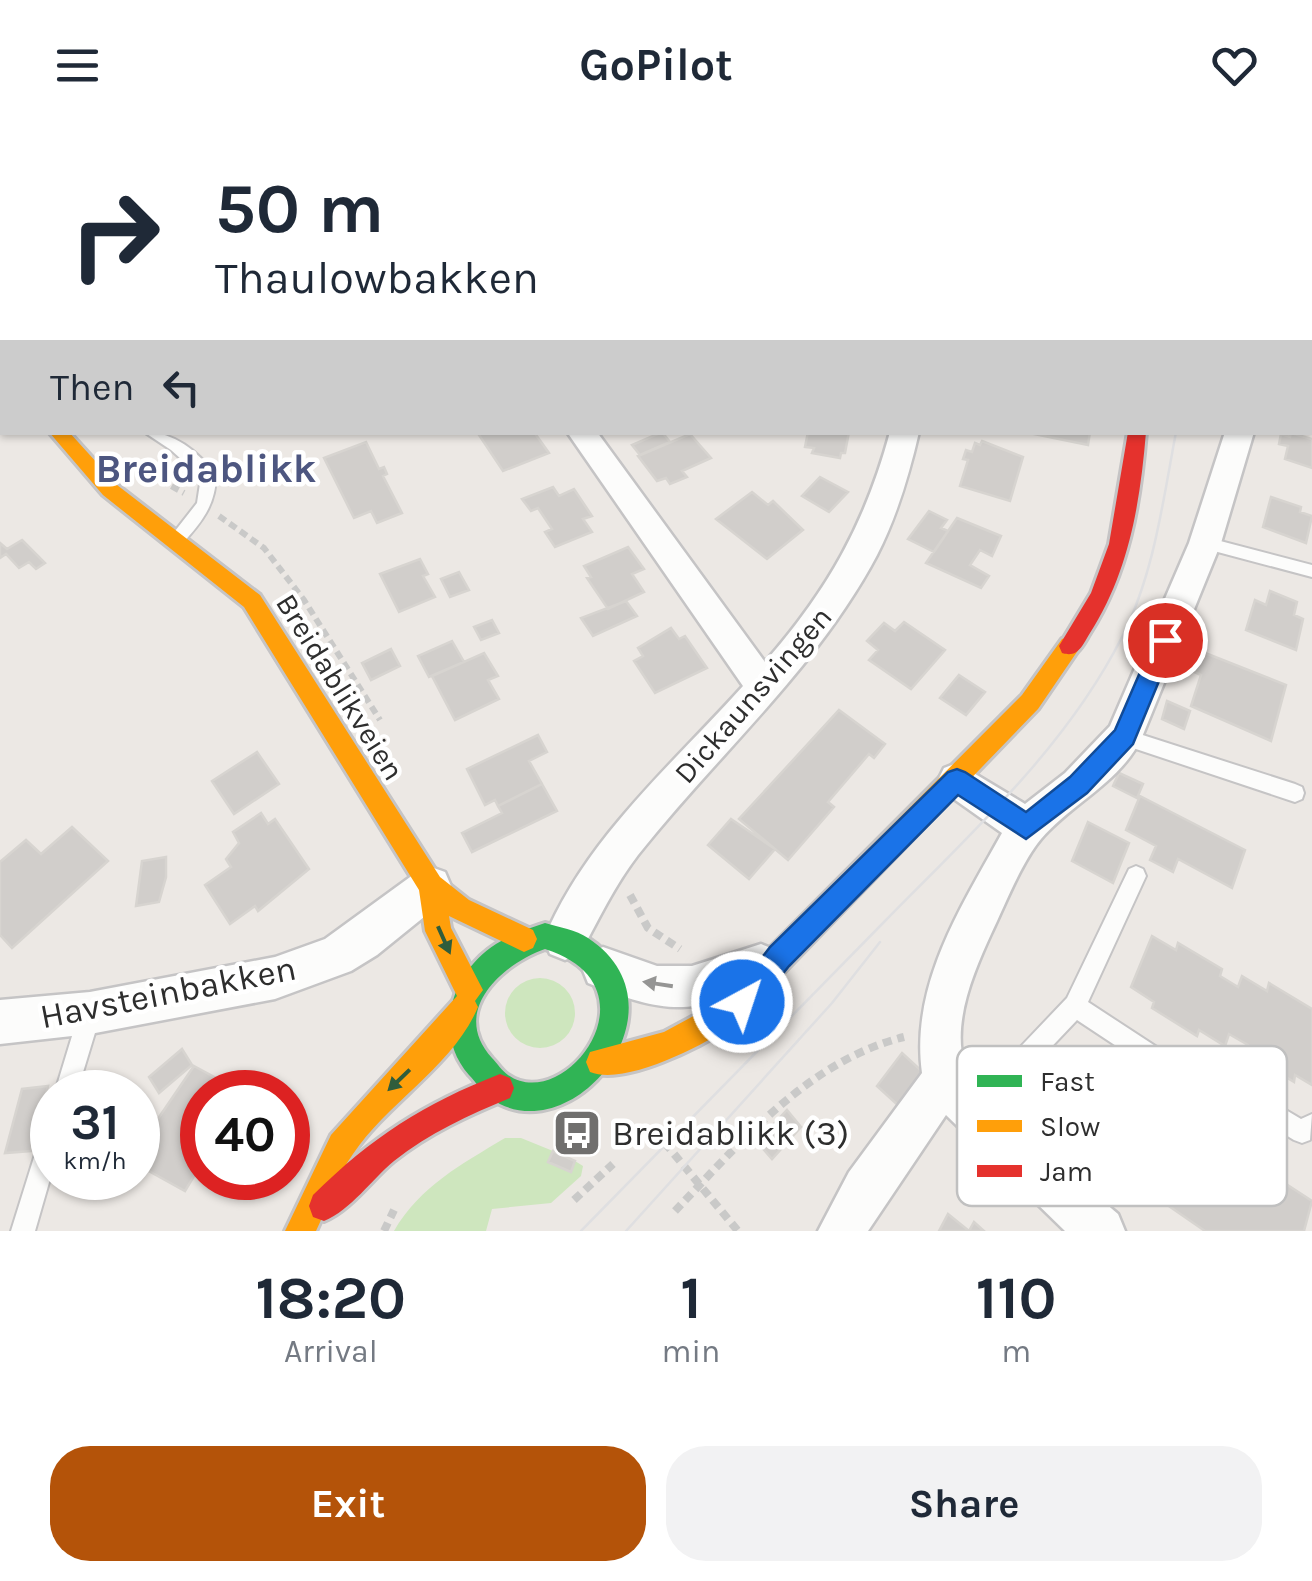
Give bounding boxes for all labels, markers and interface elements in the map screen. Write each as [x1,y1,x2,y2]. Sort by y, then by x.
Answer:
icon: menu [50,38,105,93]
icon: heart [1207,38,1262,93]
text: GoPilot [579,39,733,91]
text: 50 m [215,168,384,250]
icon: right [50,170,180,300]
text: Thaulowbakken [215,252,539,304]
icon: left [154,360,209,415]
text: Then [50,365,134,410]
district label: Breidablikk [95,445,317,492]
street label: Breidablikveien [268,587,412,787]
pin [1123,598,1208,683]
street label: Dickaunsvingen [667,599,839,791]
icon: arrive [1138,613,1193,668]
one-way arrow [436,925,452,955]
street label: Havsteinbakken [37,948,300,1037]
position arrow [690,950,794,1054]
one-way arrow [642,976,673,991]
legend [957,1046,1287,1206]
text: Fast [1040,1065,1095,1098]
one-way arrow [388,1068,412,1091]
speed limit sign: 40 [180,1070,310,1200]
text: 31 [71,1093,119,1152]
bus stop icon: Breidablikk (3) [551,1107,603,1159]
text: Slow [1040,1110,1100,1143]
place label: Breidablikk (3) [612,1113,849,1154]
text: km/h [63,1146,127,1175]
text: Jam [1040,1155,1093,1188]
text: 18:20 [255,1263,406,1333]
text: 1 [680,1263,702,1333]
text: 110 [976,1263,1057,1333]
text: Arrival [284,1333,378,1370]
text: min [662,1333,720,1370]
text: m [1001,1333,1031,1370]
button: Exit [50,1446,646,1561]
button: Share [666,1446,1262,1561]

